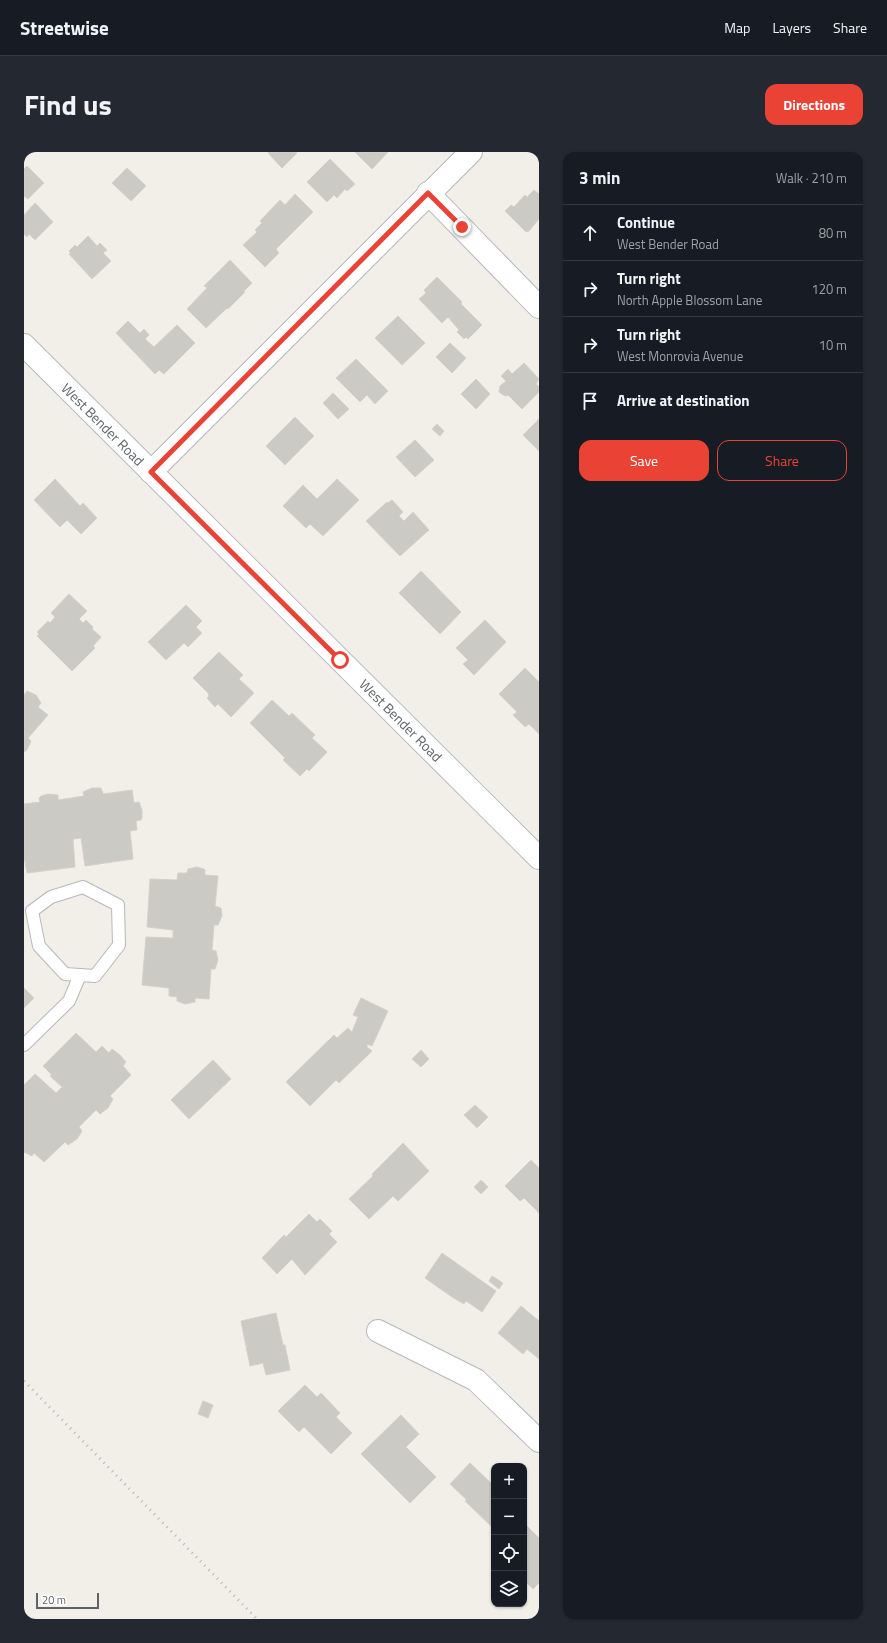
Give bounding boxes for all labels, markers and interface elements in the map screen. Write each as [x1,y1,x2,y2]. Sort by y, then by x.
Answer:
text: Streetwise [20,13,109,42]
text: Map [724,17,750,38]
text: Layers [772,17,811,38]
text: Share [833,17,867,38]
text: Find us [24,83,112,126]
button: Directions [765,84,863,125]
text: 3 min [579,165,620,191]
text: Walk · 210 m [776,168,847,188]
text: Continue [617,211,675,234]
route end [453,218,471,236]
icon: ahead [579,222,601,244]
text: 80 m [819,223,847,243]
text: West Bender Road [617,234,719,254]
text: Turn right [617,267,681,290]
icon: right [579,278,601,300]
text: 120 m [811,279,847,299]
text: North Apple Blossom Lane [617,290,762,310]
text: Turn right [617,323,681,346]
icon: right [579,334,601,356]
text: 10 m [819,335,847,355]
text: West Monrovia Avenue [617,346,743,366]
street label: West Bender Road [57,378,149,470]
text: Arrive at destination [617,389,750,412]
icon: arrive [579,390,601,412]
button: Save [579,440,709,481]
button: Share [717,440,847,481]
route start [331,651,349,669]
street label: West Bender Road [355,674,447,766]
map controls [491,1463,527,1607]
button: + [491,1463,527,1499]
button: − [491,1499,527,1535]
button: locate [491,1535,527,1571]
button: layers [491,1571,527,1607]
scale bar [36,1591,99,1610]
text: 20 m [42,1592,66,1608]

